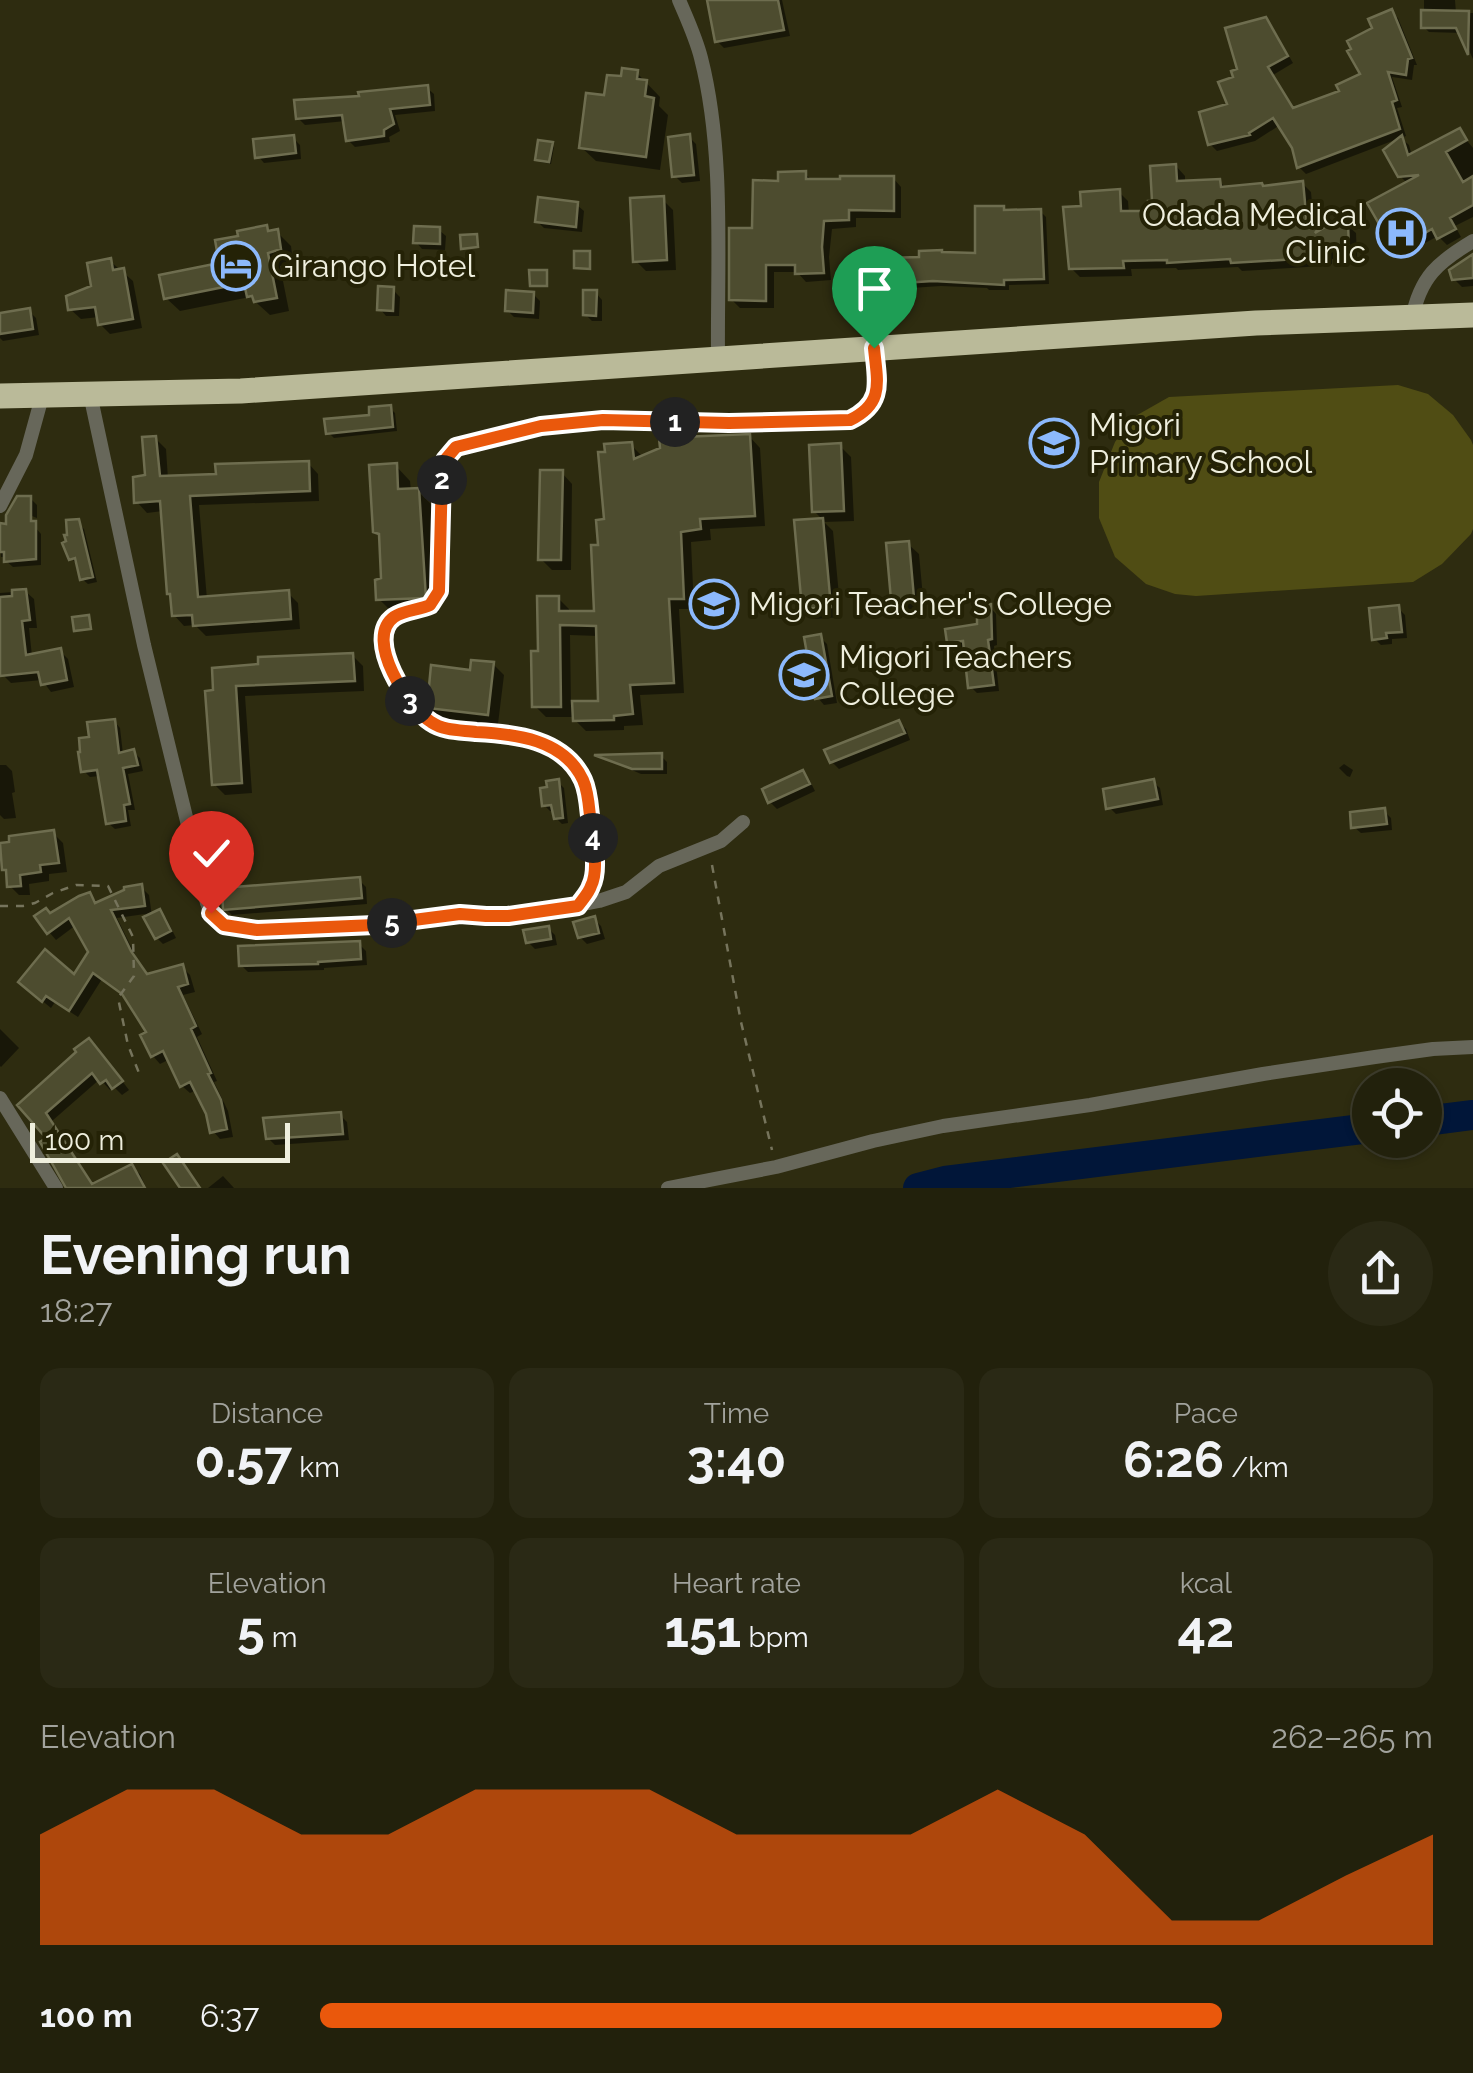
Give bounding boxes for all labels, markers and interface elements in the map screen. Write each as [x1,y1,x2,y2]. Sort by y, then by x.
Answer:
place label: Odada Medical Clinic [1142,196,1366,270]
hospital icon: Odada Medical Clinic [1375,207,1427,259]
hotel icon: Girango Hotel [210,240,262,292]
pin [832,246,917,349]
place label: Girango Hotel [271,247,475,284]
icon: arrive [847,261,902,316]
pin: 1 [650,397,700,447]
text: 1 [668,405,682,438]
place label: Migori Primary School [1089,406,1313,480]
school or university icon: Migori Primary School [1028,417,1080,469]
pin: 2 [417,455,467,505]
text: 2 [434,463,450,496]
school or university icon: Migori Teacher's College [688,578,740,630]
place label: Migori Teacher's College [749,585,1112,622]
place label: Migori Teachers College [839,638,1072,712]
school or university icon: Migori Teachers College [778,649,830,701]
pin: 3 [385,676,435,726]
text: 3 [402,684,418,717]
pin [169,811,254,914]
pin: 4 [568,813,618,863]
text: 4 [585,821,601,854]
icon: check [184,826,239,881]
pin: 5 [367,898,417,948]
text: 5 [384,906,400,939]
map controls [1352,1068,1442,1158]
button: locate [1352,1068,1442,1158]
scale bar [30,1118,290,1162]
text: 100 m [45,1124,124,1157]
button: share [1328,1221,1433,1326]
text: Evening run [40,1222,352,1287]
text: 18:27 [40,1292,112,1329]
text: Distance [211,1397,323,1430]
text: Time [704,1397,769,1430]
text: Pace [1174,1397,1238,1430]
text: 0.57 [194,1430,292,1489]
text: 3:40 [687,1430,786,1489]
text: 6:26 [1123,1430,1224,1489]
text: km [292,1451,340,1484]
text: /km [1224,1451,1289,1484]
text: Elevation [208,1567,327,1600]
text: Heart rate [672,1567,801,1600]
text: kcal [1180,1567,1232,1600]
text: 5 [237,1600,265,1659]
text: 151 [664,1600,741,1659]
text: 42 [1177,1600,1234,1659]
text: m [265,1621,297,1654]
text: bpm [741,1621,809,1654]
text: Elevation [40,1718,176,1755]
text: 262–265 m [1271,1718,1433,1755]
text: 100 m [40,1997,133,2034]
text: 6:37 [200,1997,259,2034]

